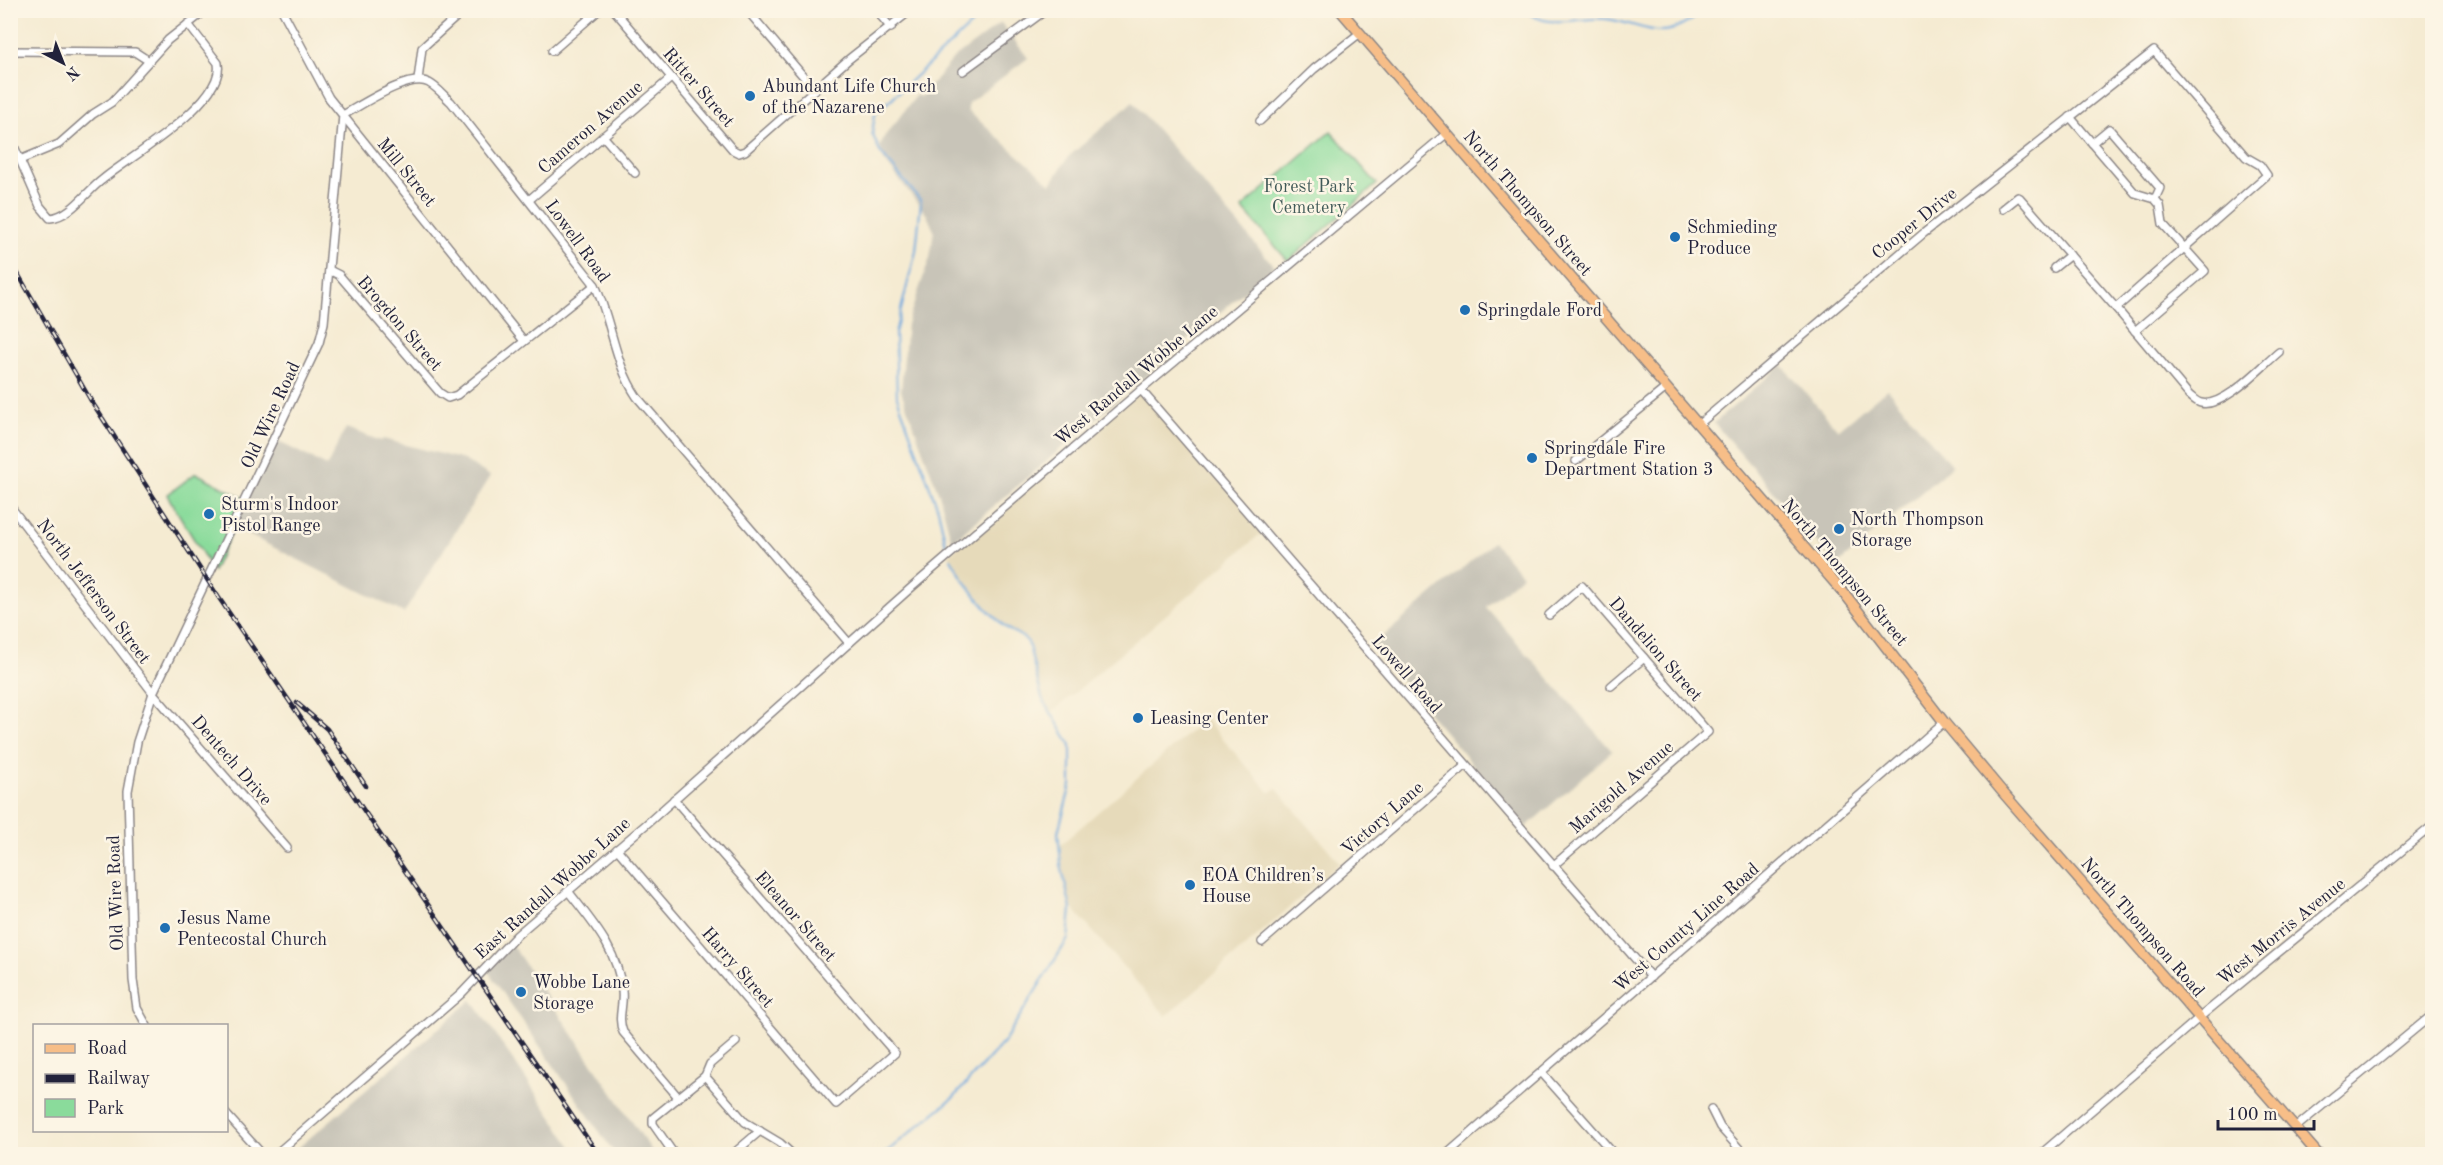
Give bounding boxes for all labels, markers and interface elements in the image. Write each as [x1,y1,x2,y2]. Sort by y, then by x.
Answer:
north arrow [33,33,93,93]
street label: Ritter Street [659,44,737,131]
text: N [61,63,82,83]
street label: Cameron Avenue [535,78,646,178]
place label: Abundant Life Church of the Nazarene [762,78,937,117]
marker: Abundant Life Church of the Nazarene [743,89,757,103]
street label: North Thompson Street [1460,128,1595,280]
street label: Mill Street [373,135,439,210]
park label: Forest Park Cemetery [1263,178,1355,217]
street label: Cooper Drive [1869,184,1960,263]
street label: Lowell Road [541,197,613,286]
place label: Schmieding Produce [1687,219,1777,258]
marker: Schmieding Produce [1668,230,1682,244]
street label: Brogdon Street [353,273,445,375]
street label: West Randall Wobbe Lane [1052,302,1222,449]
place label: Springdale Ford [1477,302,1602,320]
marker: Springdale Ford [1458,303,1472,317]
street label: Old Wire Road [238,359,304,472]
place label: Springdale Fire Department Station 3 [1544,440,1714,479]
marker: Springdale Fire Department Station 3 [1525,451,1539,465]
place label: Sturm's Indoor Pistol Range [221,496,339,535]
street label: North Thompson Street [1778,496,1911,650]
marker: Sturm's Indoor Pistol Range [202,507,216,521]
place label: North Thompson Storage [1851,511,1984,550]
street label: North Jefferson Street [33,516,153,667]
marker: North Thompson Storage [1832,522,1846,536]
street label: Dandelion Street [1605,594,1705,705]
street label: Lowell Road [1368,632,1445,717]
place label: Leasing Center [1150,710,1269,728]
marker: Leasing Center [1131,711,1145,725]
street label: Dentech Drive [188,712,275,809]
street label: Marigold Avenue [1566,738,1677,838]
street label: Victory Lane [1338,779,1427,859]
street label: East Randall Wobbe Lane [472,814,634,963]
street label: Old Wire Road [105,835,127,951]
street label: North Thompson Road [2077,855,2207,1001]
street label: West County Line Road [1610,860,1763,996]
place label: EOA Children’s House [1202,867,1324,906]
street label: Eleanor Street [751,868,839,965]
street label: West Morris Avenue [2214,875,2349,989]
marker: EOA Children’s House [1183,878,1197,892]
place label: Jesus Name Pentecostal Church [177,910,327,949]
marker: Jesus Name Pentecostal Church [158,921,172,935]
street label: Harry Street [698,924,777,1011]
place label: Wobbe Lane Storage [533,974,630,1013]
marker: Wobbe Lane Storage [514,985,528,999]
legend [33,1024,228,1132]
text: Road [87,1040,127,1058]
text: Railway [87,1070,150,1088]
scale bar [2218,1093,2314,1131]
text: Park [87,1100,124,1118]
text: 100 m [2227,1106,2278,1124]

